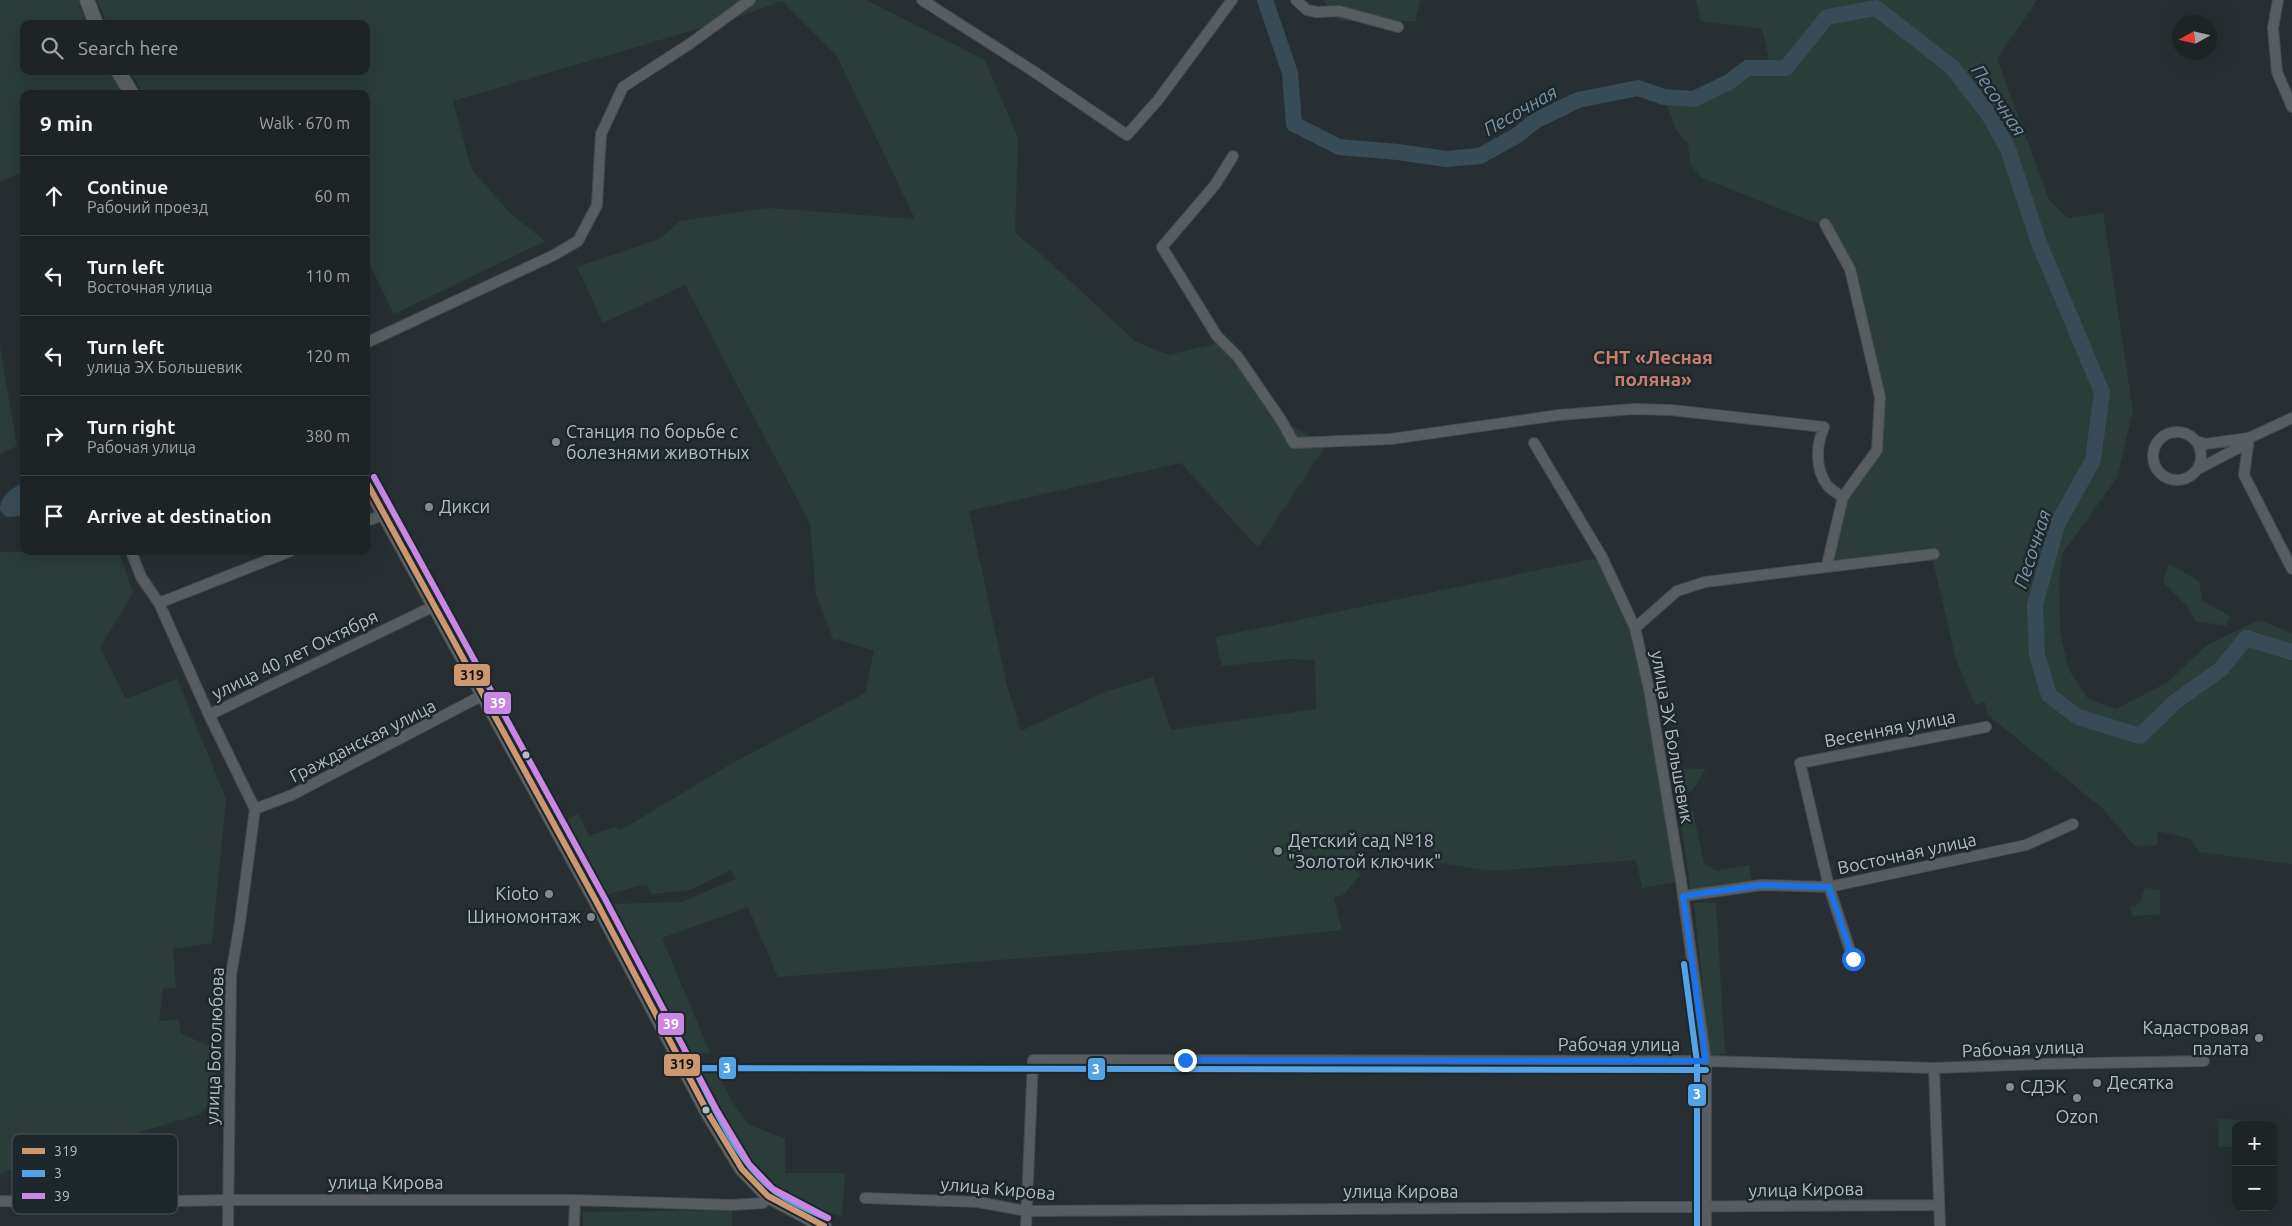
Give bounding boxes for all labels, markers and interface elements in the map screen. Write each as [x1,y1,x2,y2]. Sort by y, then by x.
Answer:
north arrow [2172,15,2217,60]
search box [20,20,370,75]
icon: search [38,34,66,62]
text: Search here [78,37,178,59]
water label: Песочная [1967,60,2031,140]
water label: Песочная [1479,80,1561,140]
text: 9 min [40,111,93,135]
text: Walk · 670 m [259,114,350,132]
text: Continue [87,176,168,198]
icon: ahead [40,182,68,210]
text: 60 m [314,187,350,205]
text: Рабочий проезд [87,198,208,216]
text: Turn left [87,256,165,278]
icon: left [40,262,68,290]
text: 110 m [305,267,350,285]
text: Восточная улица [87,278,213,296]
text: Turn left [87,336,165,358]
icon: left [40,342,68,370]
district label: СНТ «Лесная поляна» [1593,346,1713,390]
text: 120 m [305,347,350,365]
text: улица ЭХ Большевик [87,358,243,376]
text: Turn right [87,416,175,438]
place label: Станция по борьбе с болезнями животных [566,421,750,462]
icon: right [40,422,68,450]
text: 380 m [305,427,350,445]
marker: Станция по борьбе с болезнями животных [550,436,562,448]
text: Рабочая улица [87,438,196,456]
place label: Дикси [439,496,490,516]
marker: Дикси [423,501,435,513]
icon: arrive [40,502,68,530]
text: Arrive at destination [87,505,272,527]
water label: Песочная [2009,507,2055,591]
street label: улица 40 лет Октября [208,605,381,703]
street label: улица ЭХ Большевик [1648,649,1698,825]
line badge: 319 [453,663,491,687]
text: 319 [460,667,484,683]
line badge: 39 [483,691,512,715]
street label: Гражданская улица [286,695,439,786]
text: 39 [490,695,506,711]
street label: Весенняя улица [1822,705,1957,751]
unlabelled marker [521,750,531,760]
street label: Восточная улица [1836,829,1978,877]
place label: Детский сад №18 "Золотой ключик" [1288,830,1441,871]
marker: Детский сад №18 "Золотой ключик" [1272,845,1284,857]
place label: Kioto [495,883,539,903]
marker: Kioto [543,888,555,900]
place label: Шиномонтаж [467,906,582,926]
marker: Шиномонтаж [585,911,597,923]
route start [1842,948,1865,971]
street label: улица Боголюбова [201,967,227,1125]
line badge: 39 [657,1012,685,1036]
text: 39 [663,1016,679,1032]
place label: Кадастровая палата [2142,1017,2249,1058]
marker: Кадастровая палата [2253,1032,2265,1044]
street label: Рабочая улица [1558,1034,1680,1054]
street label: Рабочая улица [1961,1036,2085,1060]
route end [1174,1049,1197,1072]
line badge: 319 [663,1053,701,1077]
text: 319 [670,1056,694,1072]
line badge: 3 [718,1056,737,1080]
line badge: 3 [1087,1057,1106,1081]
text: 3 [723,1060,731,1076]
text: 3 [1092,1061,1100,1077]
place label: Десятка [2107,1072,2174,1092]
place label: СДЭК [2020,1076,2066,1096]
marker: Десятка [2091,1077,2103,1089]
marker: СДЭК [2004,1081,2016,1093]
line badge: 3 [1687,1083,1707,1107]
text: 3 [1693,1086,1701,1102]
marker: Ozon [2071,1092,2083,1104]
unlabelled marker [701,1105,711,1115]
place label: Ozon [2056,1106,2098,1126]
map controls [2232,1121,2277,1211]
button: + [2232,1121,2277,1166]
legend [12,1134,178,1214]
text: 319 [54,1143,78,1159]
text: 3 [54,1165,62,1181]
button: − [2232,1166,2277,1211]
street label: улица Кирова [328,1172,444,1192]
street label: улица Кирова [940,1173,1056,1203]
street label: улица Кирова [1748,1178,1864,1200]
street label: улица Кирова [1343,1181,1459,1201]
text: 39 [54,1188,70,1204]

